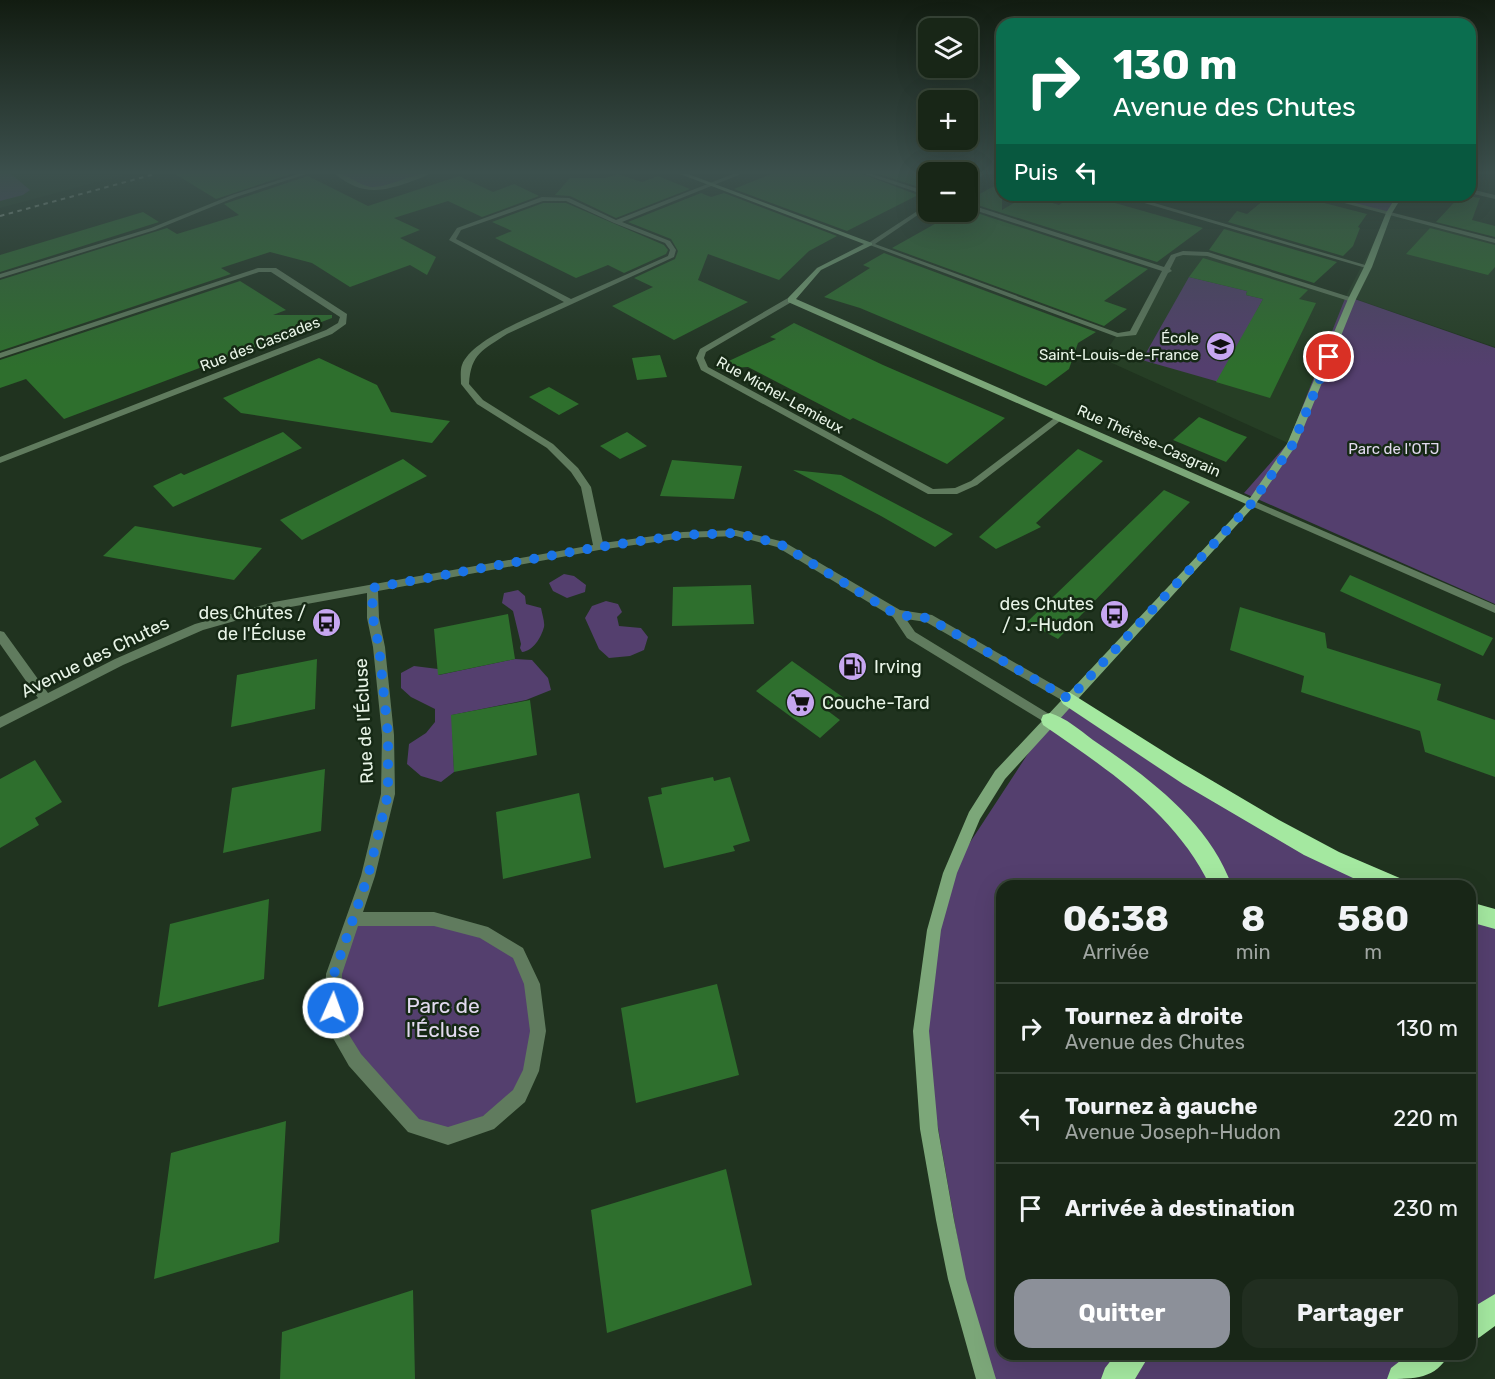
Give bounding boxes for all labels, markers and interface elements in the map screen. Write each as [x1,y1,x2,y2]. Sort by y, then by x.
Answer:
map controls [918,18,978,222]
button: layers [918,18,978,78]
text: 130 m [1113,40,1238,90]
icon: right [1014,42,1092,120]
button: + [918,90,978,150]
text: Avenue des Chutes [1113,91,1356,123]
icon: left [1070,156,1103,189]
text: Puis [1014,159,1058,186]
button: − [918,162,978,222]
street label: Rue des Cascades [197,313,323,375]
place label: École Saint-Louis-de-France [1039,329,1199,364]
school or university icon: École Saint-Louis-de-France [1204,331,1236,363]
pin [1303,331,1354,382]
icon: arrive [1312,340,1345,373]
street label: Rue Michel-Lemieux [713,353,847,437]
street label: Rue Thérèse-Casgrain [1074,401,1224,481]
park label: Parc de l'OTJ [1348,440,1440,458]
place label: des Chutes / J.-Hudon [1000,593,1094,636]
bus stop icon: des Chutes / J.-Hudon [1099,598,1131,630]
place label: des Chutes / de l'Écluse [198,602,306,645]
bus stop icon: des Chutes / de l'Écluse [311,607,343,639]
street label: Avenue des Chutes [17,612,173,702]
fuel station icon: Irving [837,651,869,683]
place label: Irving [874,656,922,678]
street label: Rue de l'Écluse [350,658,378,784]
supermarket icon: Couche-Tard [785,687,817,719]
place label: Couche-Tard [822,692,930,714]
text: 06:38 [1063,897,1169,940]
text: 8 [1241,897,1265,940]
text: 580 [1337,897,1409,940]
text: Arrivée [1083,940,1149,964]
text: min [1236,940,1271,964]
text: m [1364,940,1382,964]
position arrow [301,976,365,1040]
park label: Parc de l'Écluse [406,993,480,1042]
text: Tournez à droite [1065,1003,1243,1030]
icon: right [1014,1012,1047,1045]
text: 130 m [1396,1015,1458,1042]
text: Avenue des Chutes [1065,1030,1245,1054]
text: Tournez à gauche [1065,1093,1258,1120]
icon: left [1014,1102,1047,1135]
text: 220 m [1393,1105,1458,1132]
text: Avenue Joseph-Hudon [1065,1120,1281,1144]
icon: arrive [1014,1192,1047,1225]
text: Arrivée à destination [1065,1195,1295,1222]
text: 230 m [1393,1195,1458,1222]
button: Quitter [1014,1279,1230,1348]
button: Partager [1242,1279,1458,1348]

